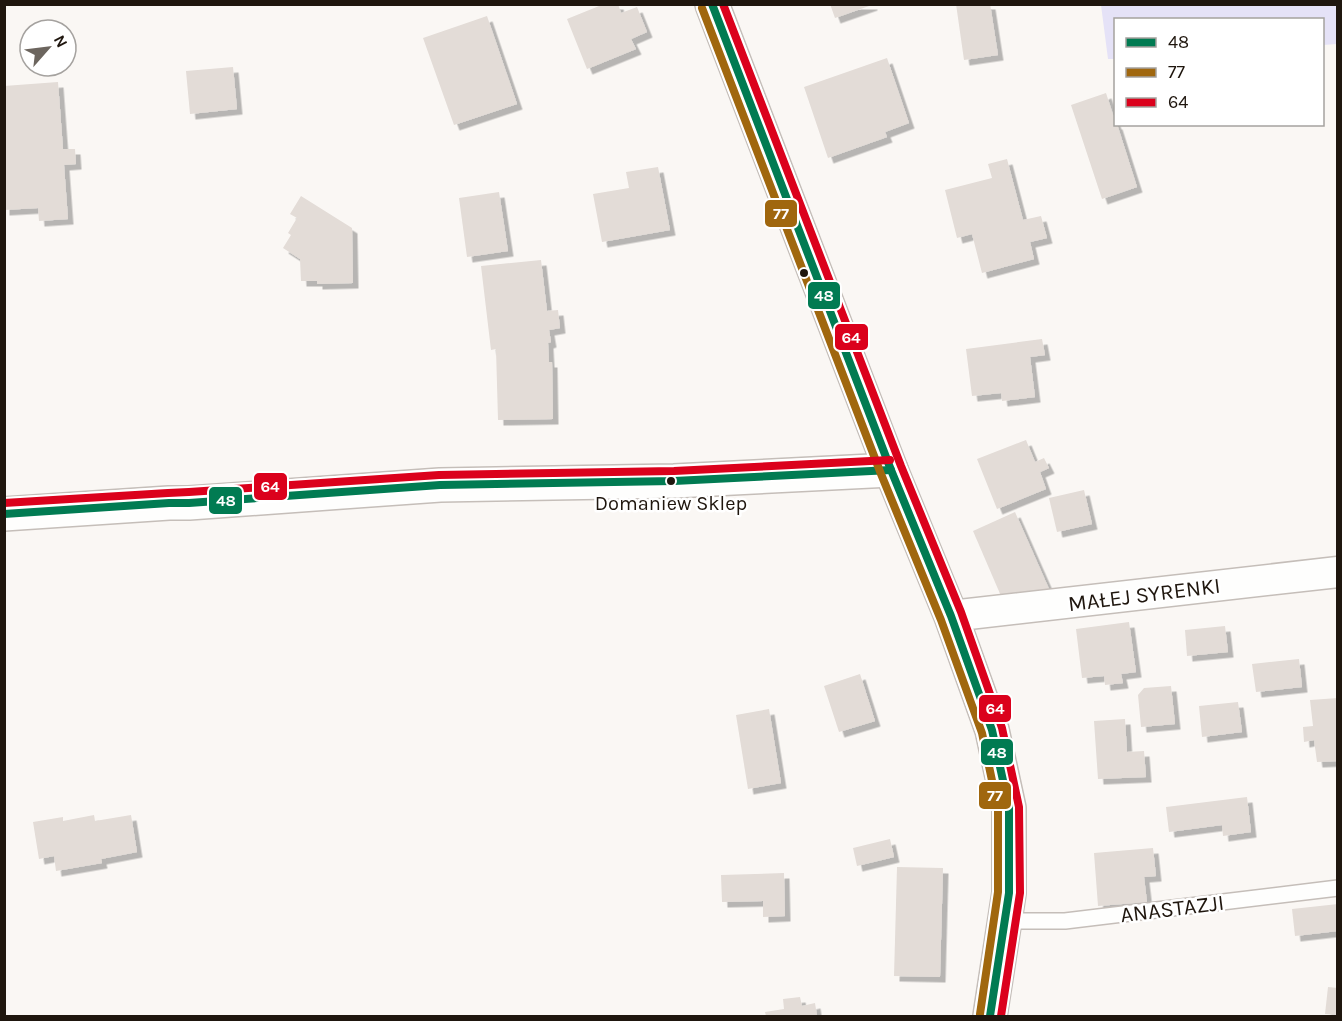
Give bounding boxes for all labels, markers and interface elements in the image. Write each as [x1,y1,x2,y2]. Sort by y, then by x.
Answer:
north arrow [18,18,78,78]
legend [1114,18,1324,126]
text: 48 [1168,31,1189,53]
text: N [50,32,72,51]
text: 77 [1168,61,1185,83]
text: 64 [1168,91,1188,113]
line badge: 77 [764,199,798,228]
text: 77 [773,204,789,223]
unlabelled marker [798,267,810,279]
line badge: 48 [807,281,841,310]
text: 48 [814,286,834,305]
line badge: 64 [834,323,869,351]
text: 64 [841,328,861,347]
line badge: 64 [253,472,288,501]
marker: Domaniew Sklep [665,475,677,487]
text: 64 [260,477,280,496]
line badge: 48 [208,486,243,515]
text: 48 [216,491,236,510]
place label: Domaniew Sklep [595,492,747,515]
street label: MAŁEJ SYRENKI [1066,573,1222,617]
line badge: 64 [978,694,1012,723]
text: 64 [985,699,1005,718]
line badge: 48 [980,738,1014,766]
text: 48 [987,743,1007,762]
line badge: 77 [978,781,1012,810]
text: 77 [987,786,1003,805]
street label: ANASTAZJI [1119,890,1226,928]

